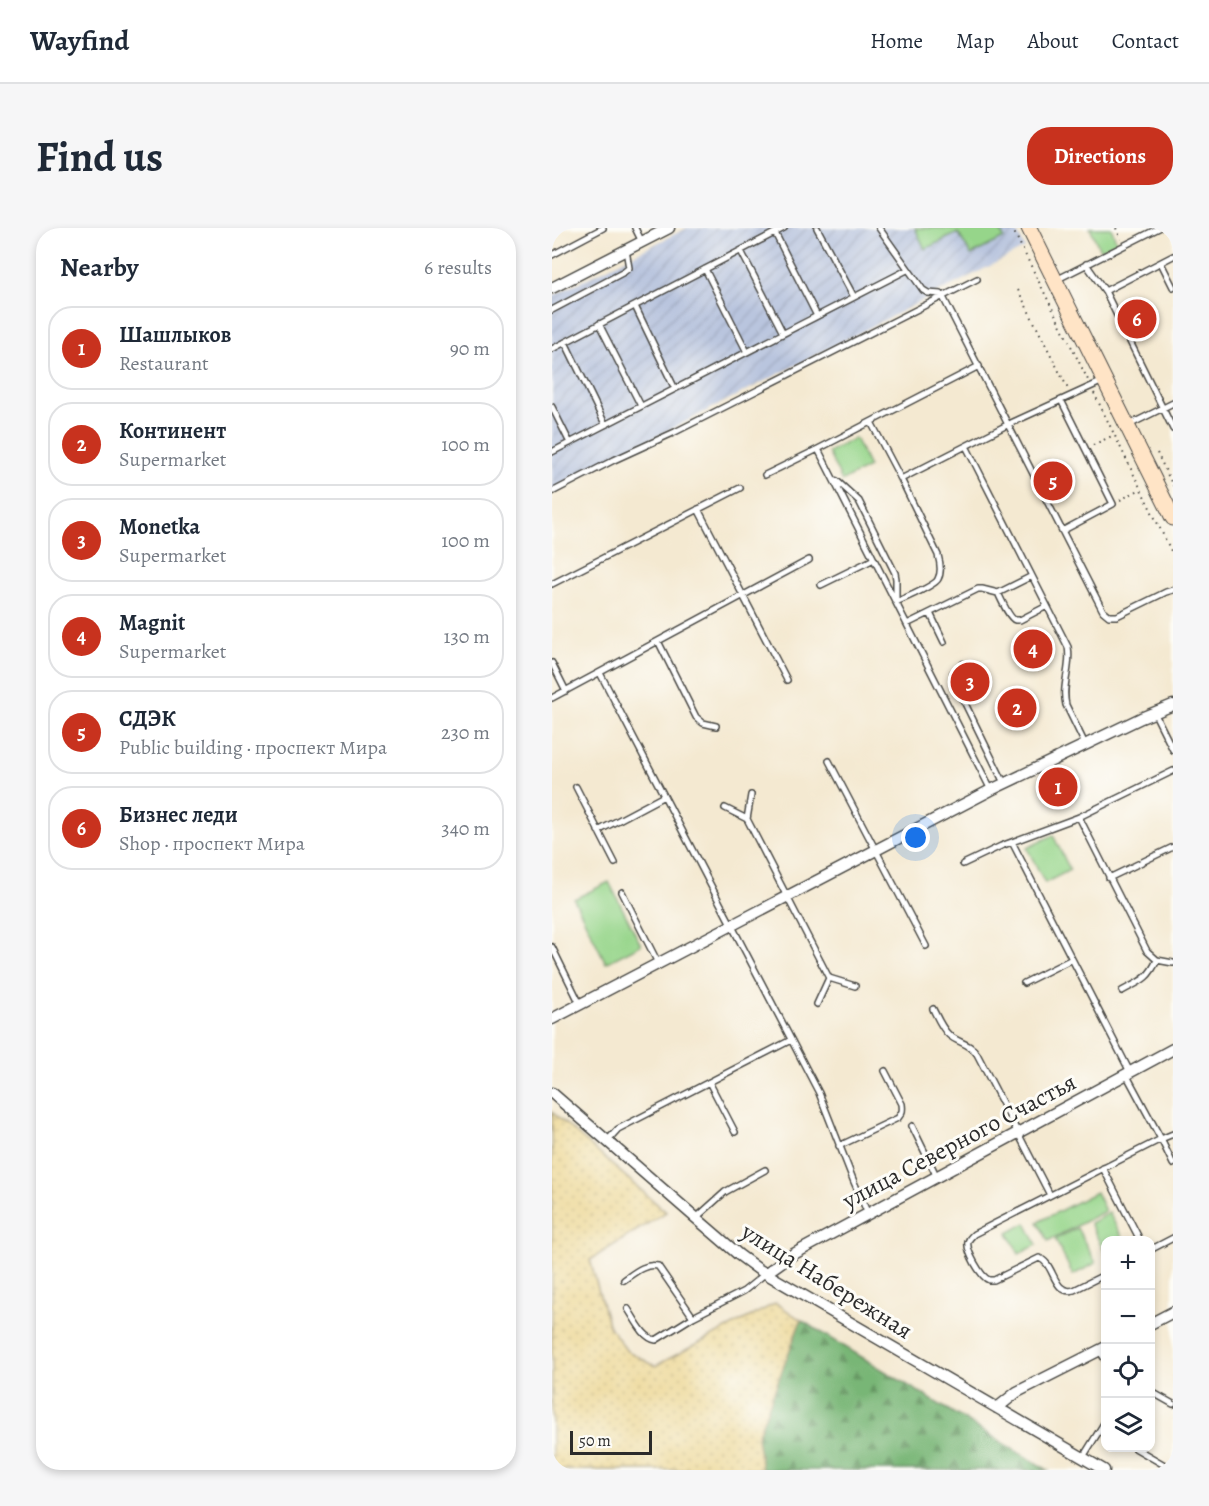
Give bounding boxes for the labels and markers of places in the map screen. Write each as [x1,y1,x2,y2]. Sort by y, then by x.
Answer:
pin: 6 [1118,296,1156,341]
pin: 5 [1034,458,1072,504]
pin: 4 [1014,626,1052,672]
pin: 3 [950,660,990,704]
pin: 2 [998,686,1036,730]
pin: 1 [1038,764,1078,810]

